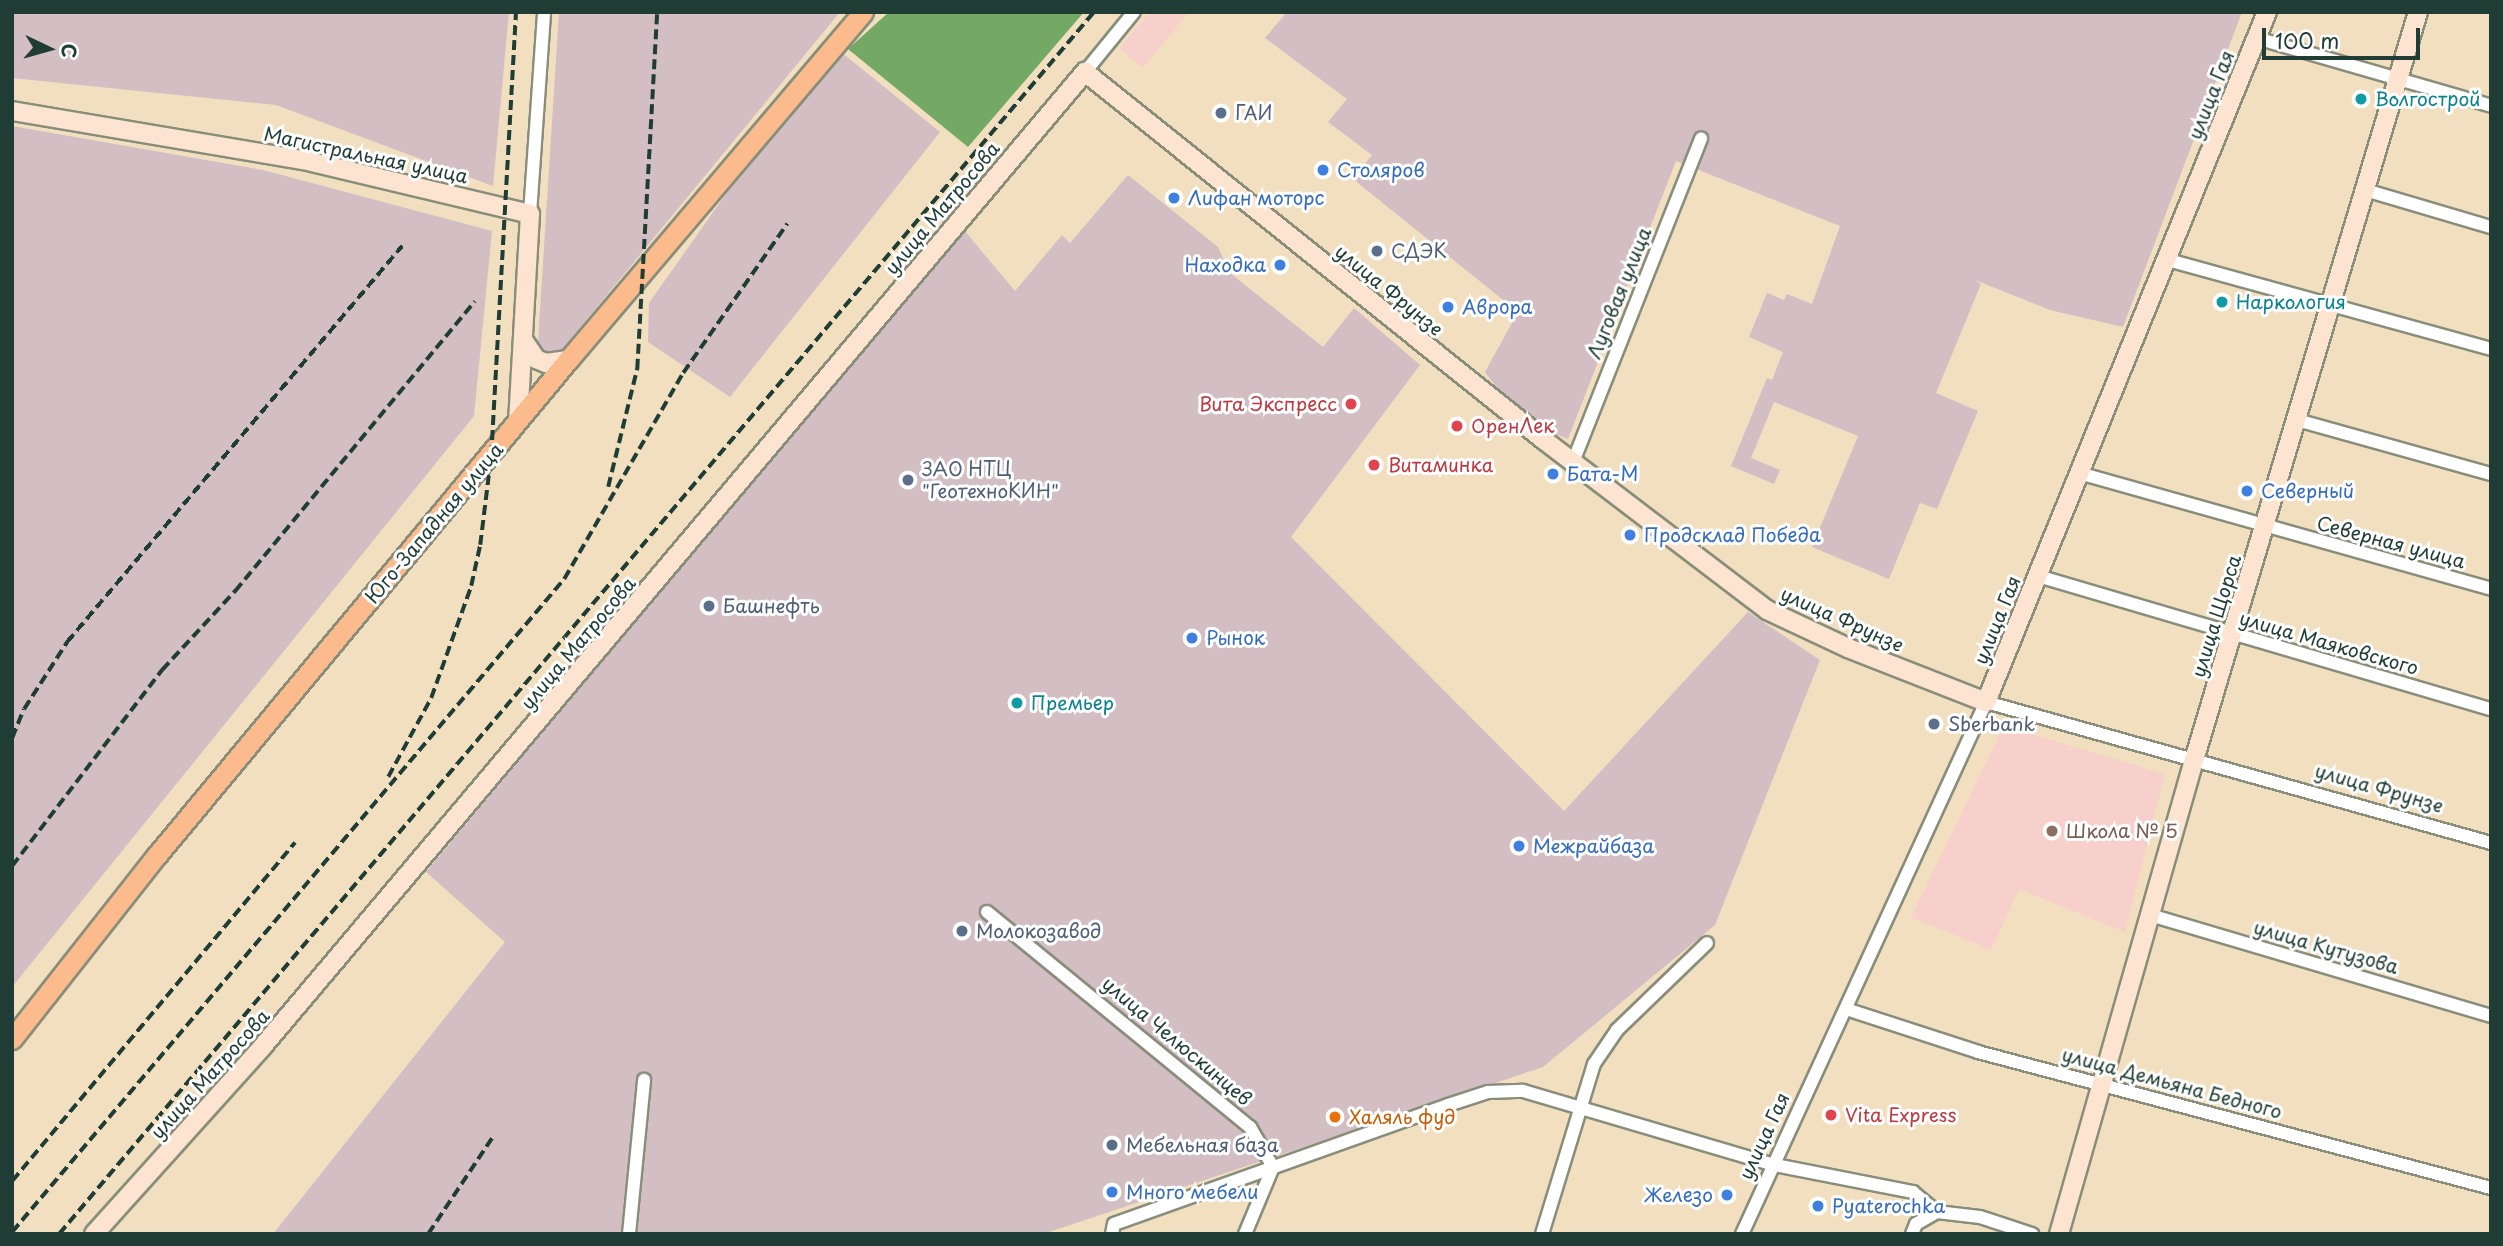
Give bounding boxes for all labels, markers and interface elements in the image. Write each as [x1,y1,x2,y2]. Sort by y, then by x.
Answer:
north arrow [14,14,84,84]
scale bar [2265,14,2422,58]
text: 100 m [2275,24,2339,56]
text: С [55,42,84,59]
street label: улица Гая [2183,47,2239,143]
place label: Волгострой [2375,88,2481,110]
marker: Волгострой [2353,91,2369,107]
place label: ГАИ [1235,102,1272,124]
marker: ГАИ [1213,105,1229,121]
street label: Магистральная улица [261,122,471,188]
street label: улица Матросова [879,137,1005,279]
place label: Столяров [1337,159,1425,181]
marker: Столяров [1315,162,1331,178]
place label: Лифан моторс [1188,187,1325,209]
marker: Лифан моторс [1166,190,1182,206]
street label: Луговая улица [1582,224,1656,362]
street label: улица Фрунзе [1330,239,1448,341]
place label: СДЭК [1391,240,1447,262]
marker: СДЭК [1369,243,1385,259]
place label: Находка [1185,254,1266,276]
marker: Находка [1272,257,1288,273]
place label: Наркология [2236,291,2346,313]
marker: Наркология [2214,294,2230,310]
place label: Аврора [1462,296,1532,318]
marker: Аврора [1440,299,1456,315]
place label: Вита Экспресс [1199,393,1337,415]
marker: Вита Экспресс [1343,396,1359,412]
place label: ОренЛек [1471,415,1555,437]
marker: ОренЛек [1449,418,1465,434]
street label: Юго-Западная улица [360,438,508,608]
place label: Витаминка [1388,454,1493,476]
marker: Витаминка [1366,457,1382,473]
place label: ЗАО НТЦ "ГеотехноКИН" [922,458,1059,502]
place label: Бата-М [1567,463,1638,485]
marker: Бата-М [1545,466,1561,482]
marker: ЗАО НТЦ "ГеотехноКИН" [900,472,916,488]
place label: Северный [2261,480,2354,502]
marker: Северный [2239,483,2255,499]
street label: Северная улица [2314,511,2468,573]
place label: Продсклад Победа [1644,524,1821,546]
marker: Продсклад Победа [1622,527,1638,543]
street label: улица Щорса [2186,551,2246,681]
street label: улица Матросова [515,572,641,714]
street label: улица Гая [1969,572,2025,668]
street label: улица Фрунзе [1777,582,1907,656]
place label: Башнефть [723,595,820,617]
marker: Башнефть [701,598,717,614]
street label: улица Маяковского [2236,606,2422,680]
place label: Рынок [1206,627,1265,649]
marker: Рынок [1184,630,1200,646]
place label: Премьер [1031,692,1114,714]
marker: Премьер [1009,695,1025,711]
place label: Sberbank [1948,713,2035,735]
marker: Sberbank [1926,716,1942,732]
street label: улица Фрунзе [2312,759,2446,817]
place label: Школа № 5 [2066,820,2178,842]
marker: Школа № 5 [2044,823,2060,839]
place label: Межрайбаза [1533,835,1654,857]
marker: Межрайбаза [1511,838,1527,854]
street label: улица Кутузова [2251,915,2401,979]
place label: Молокозавод [976,920,1101,942]
marker: Молокозавод [954,923,970,939]
street label: улица Челюскинцев [1097,972,1257,1110]
street label: улица Матросова [145,1004,275,1144]
street label: улица Демьяна Бедного [2059,1042,2285,1124]
street label: улица Гая [1734,1089,1794,1183]
place label: Vita Express [1845,1104,1958,1126]
place label: Халяль фуд [1349,1106,1457,1128]
marker: Vita Express [1823,1107,1839,1123]
marker: Халяль фуд [1327,1109,1343,1125]
place label: Мебельная база [1126,1134,1279,1156]
marker: Мебельная база [1104,1137,1120,1153]
place label: Много мебели [1126,1181,1259,1203]
marker: Много мебели [1104,1184,1120,1200]
place label: Железо [1644,1184,1713,1206]
marker: Железо [1719,1187,1735,1203]
place label: Pyaterochka [1832,1195,1945,1217]
marker: Pyaterochka [1810,1198,1826,1214]

